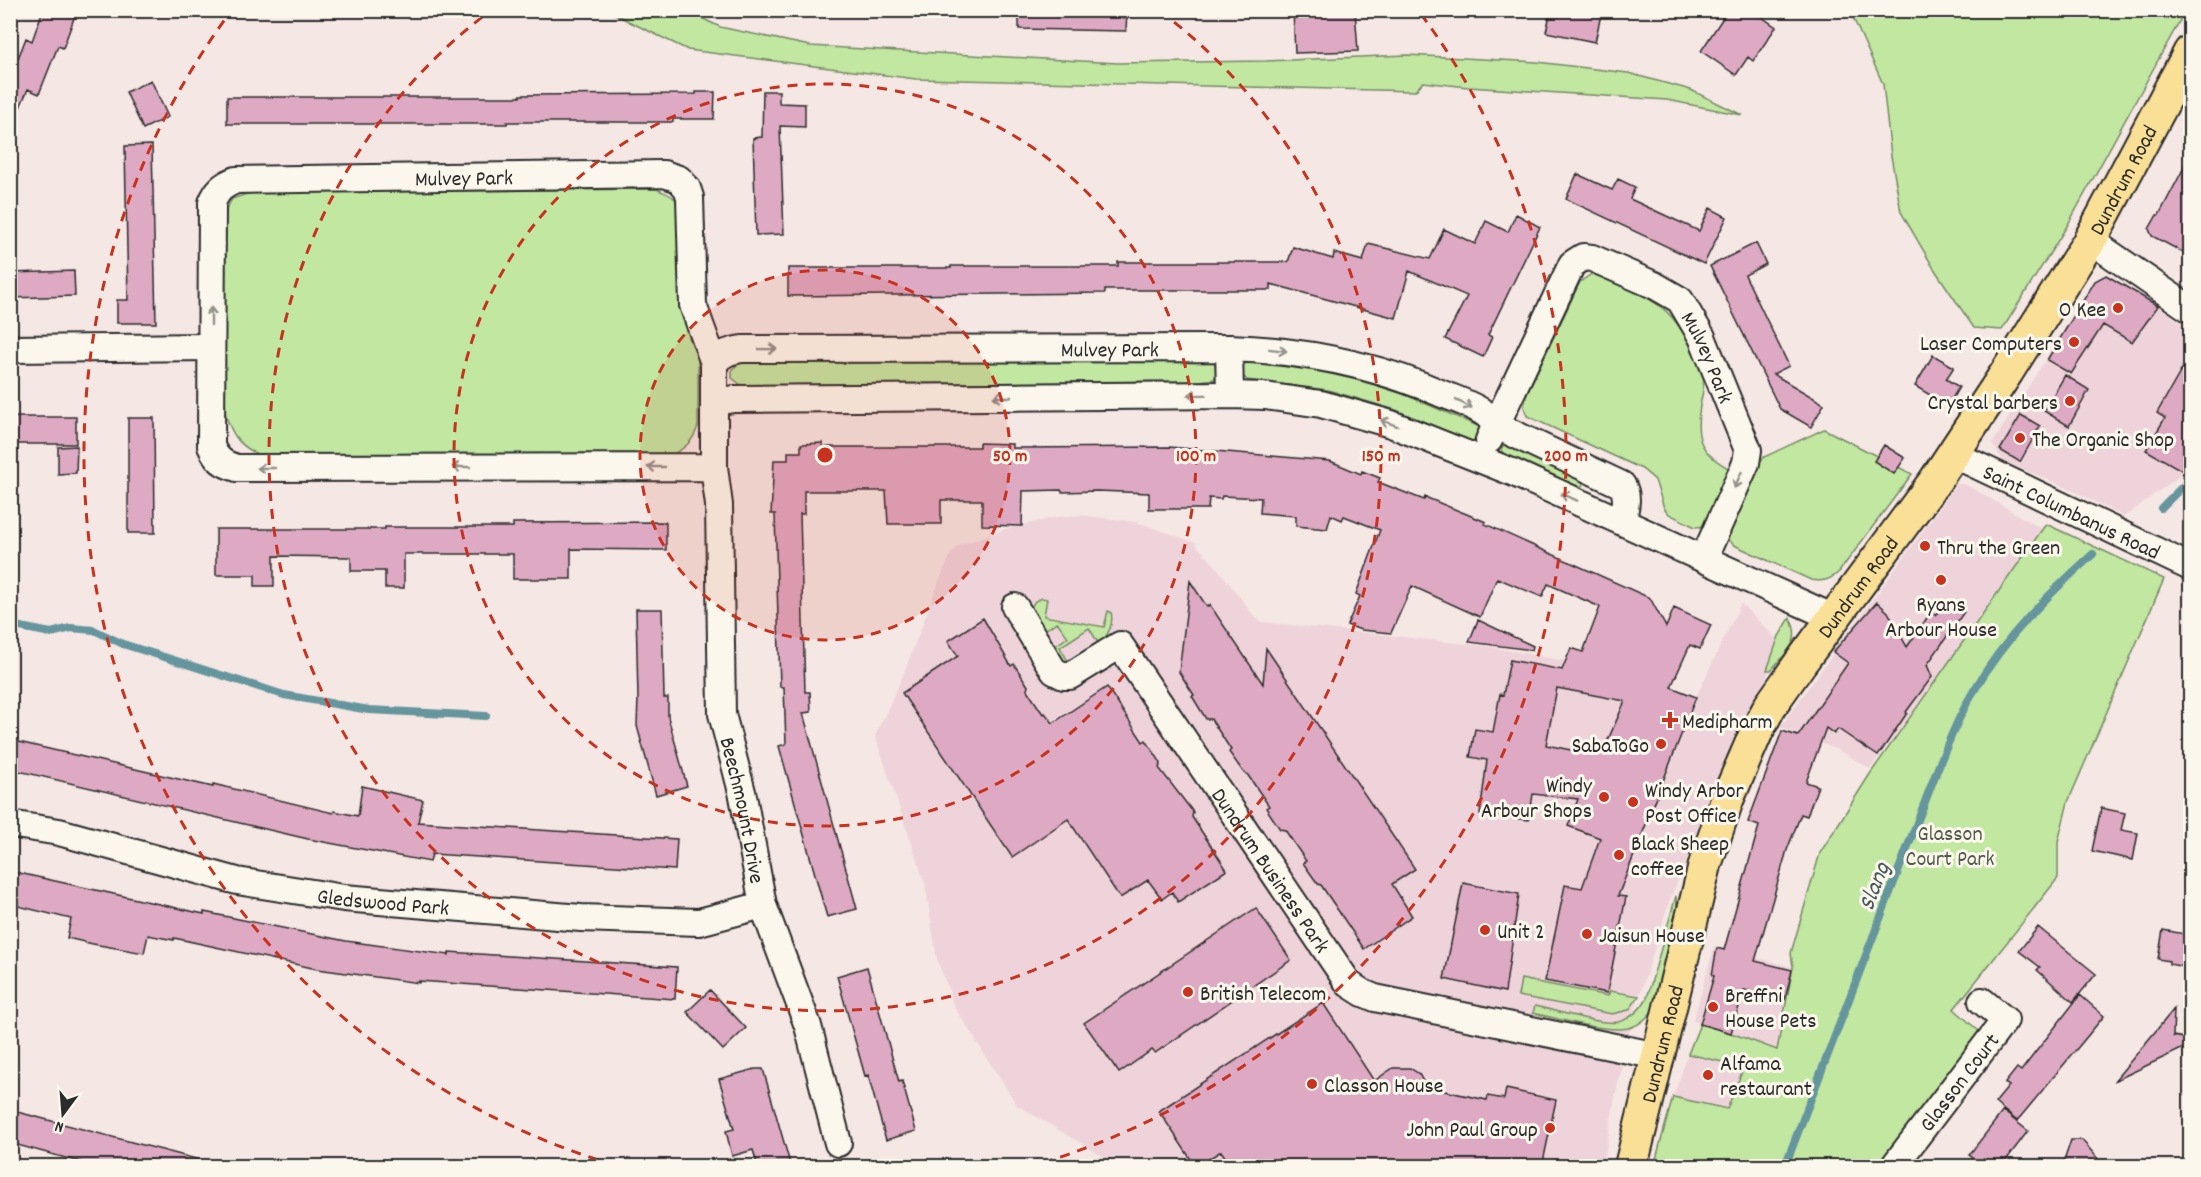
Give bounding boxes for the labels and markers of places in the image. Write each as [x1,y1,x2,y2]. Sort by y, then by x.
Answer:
place label: O Kee [2059,296,2106,327]
marker: O Kee [2111,301,2125,315]
place label: Laser Computers [1920,330,2062,361]
marker: Laser Computers [2067,335,2081,349]
place label: Crystal barbers [1927,389,2058,420]
marker: Crystal barbers [2063,394,2077,408]
place label: The Organic Shop [2032,426,2174,457]
marker: The Organic Shop [2013,431,2027,445]
centre of rings [815,445,835,465]
place label: Thru the Green [1937,534,2060,565]
marker: Thru the Green [1918,539,1932,553]
marker: Ryans Arbour House [1934,573,1948,587]
place label: Ryans Arbour House [1885,591,1997,647]
place label: Medipharm [1682,708,1773,739]
marker: Medipharm [1663,713,1677,727]
place label: SabaToGo [1572,732,1649,763]
marker: SabaToGo [1654,737,1668,751]
place label: Windy Arbour Shops [1481,772,1593,828]
place label: Windy Arbor Post Office [1645,777,1745,833]
marker: Windy Arbour Shops [1597,790,1611,804]
marker: Windy Arbor Post Office [1626,795,1640,809]
place label: Black Sheep coffee [1631,830,1729,886]
marker: Black Sheep coffee [1612,848,1626,862]
place label: Unit 2 [1497,918,1545,949]
place label: Jaisun House [1599,922,1705,953]
marker: Unit 2 [1478,923,1492,937]
marker: Jaisun House [1580,927,1594,941]
place label: British Telecom [1200,980,1326,1011]
place label: Breffni House Pets [1725,982,1817,1038]
marker: British Telecom [1181,985,1195,999]
marker: Breffni House Pets [1706,1000,1720,1014]
place label: Alfama restaurant [1720,1050,1812,1106]
marker: Alfama restaurant [1701,1068,1715,1082]
place label: Classon House [1324,1072,1443,1103]
marker: Classon House [1305,1077,1319,1091]
place label: John Paul Group [1406,1116,1538,1147]
marker: John Paul Group [1543,1121,1557,1135]

